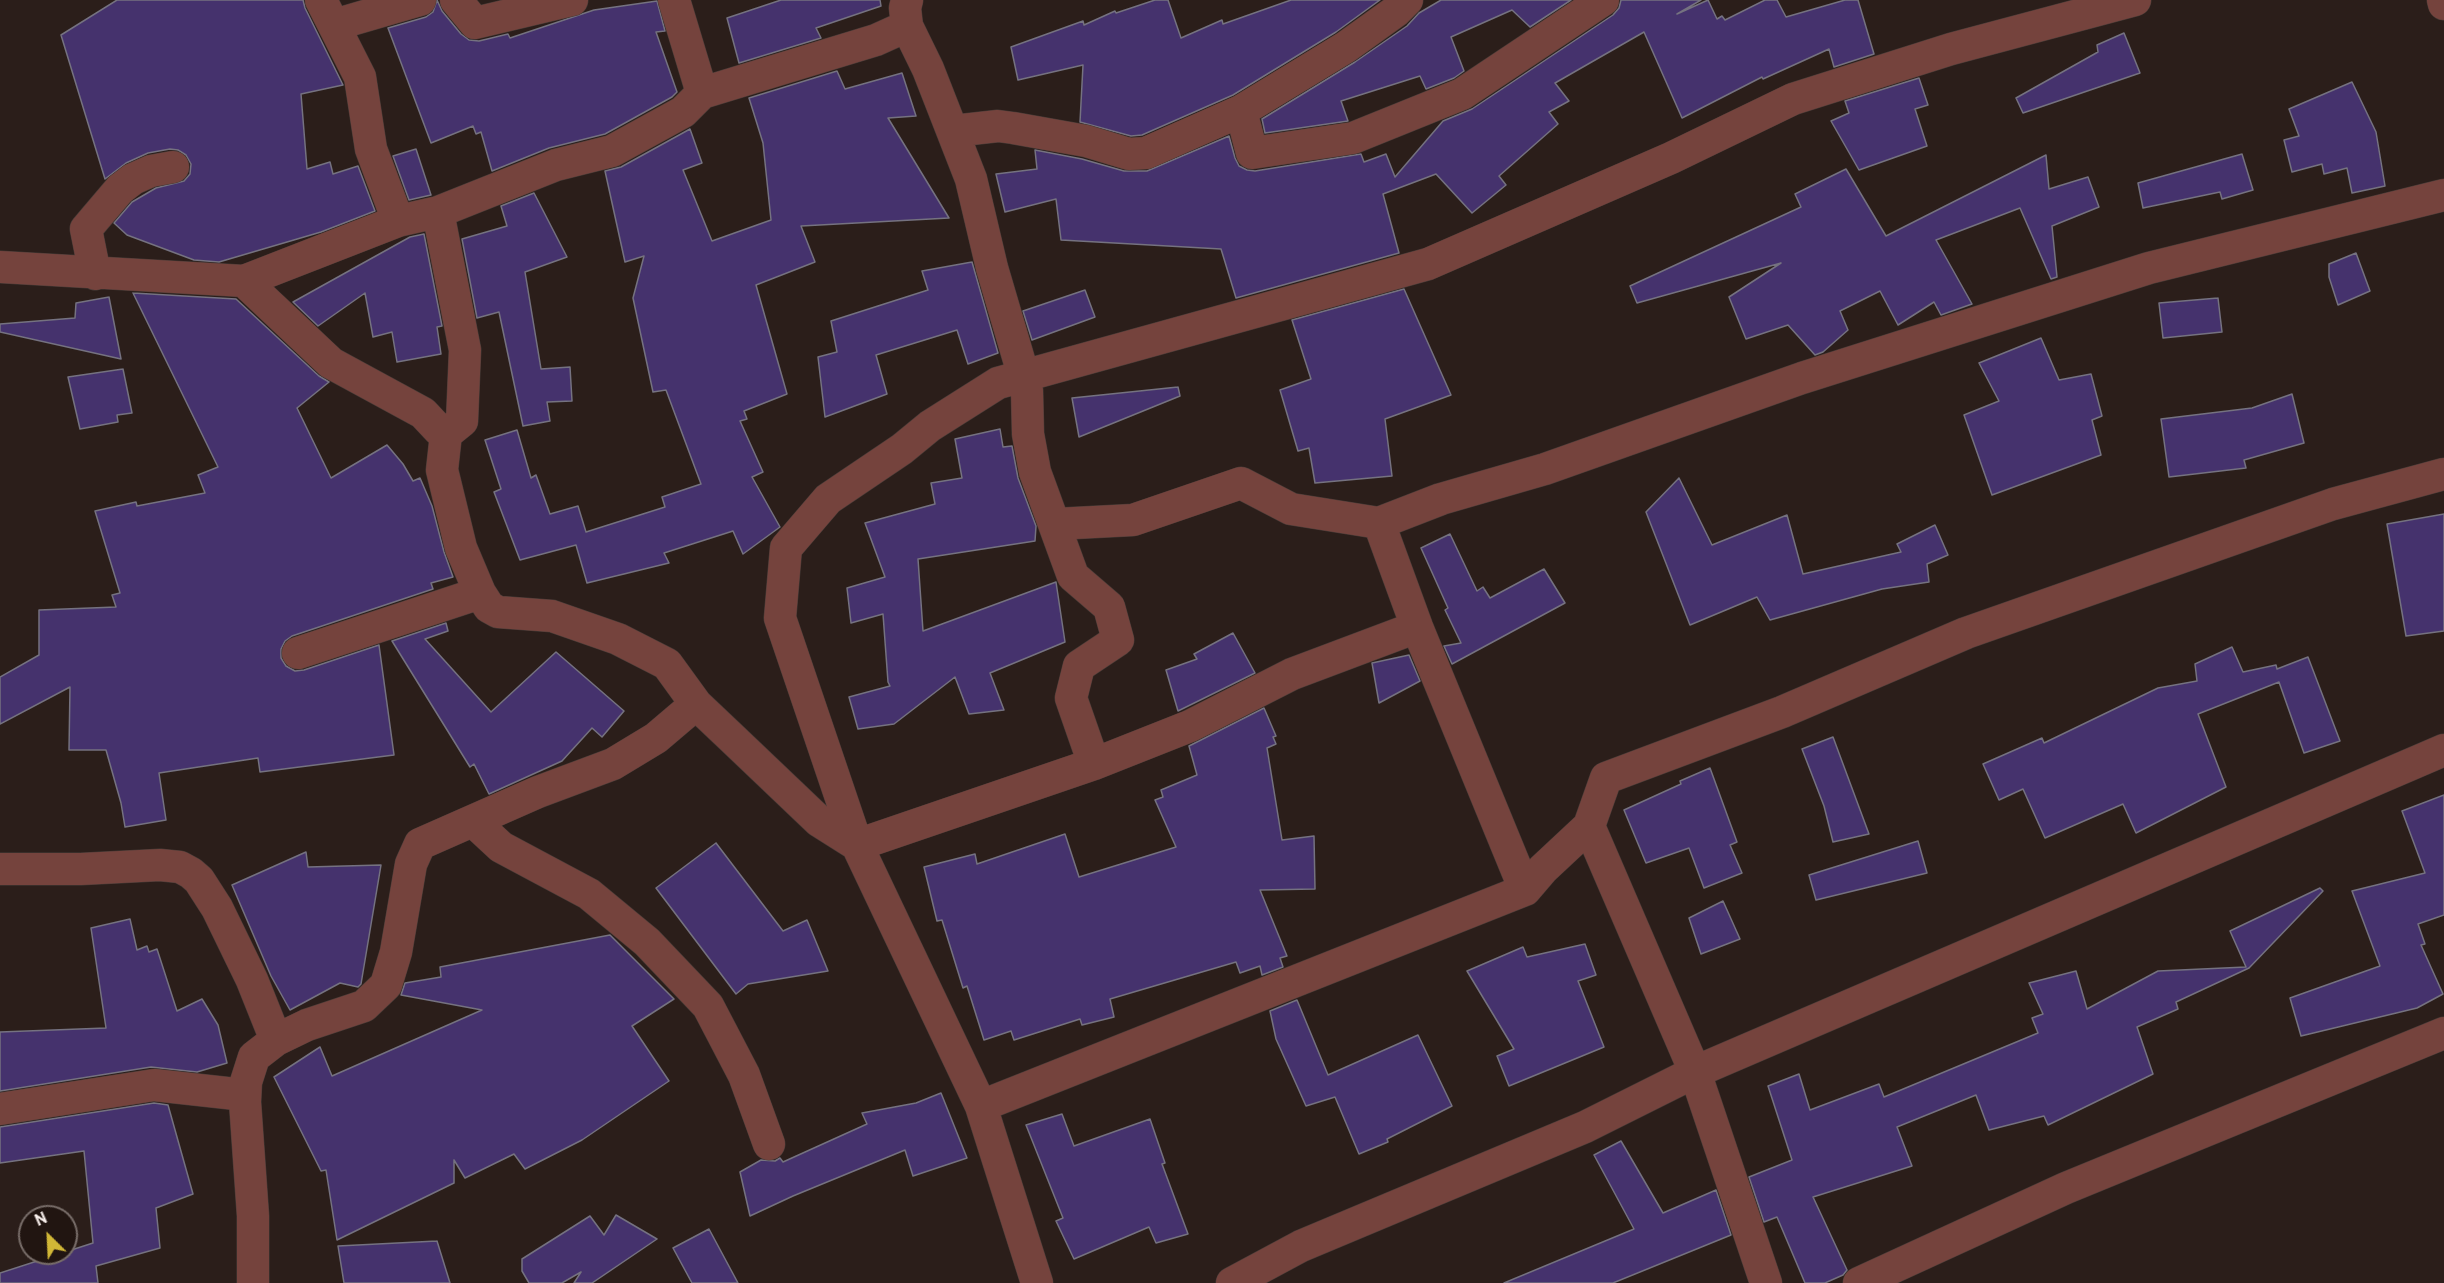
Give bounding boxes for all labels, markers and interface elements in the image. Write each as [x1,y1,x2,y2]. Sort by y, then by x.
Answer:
north arrow [18,1205,78,1265]
text: N [32,1209,51,1232]

